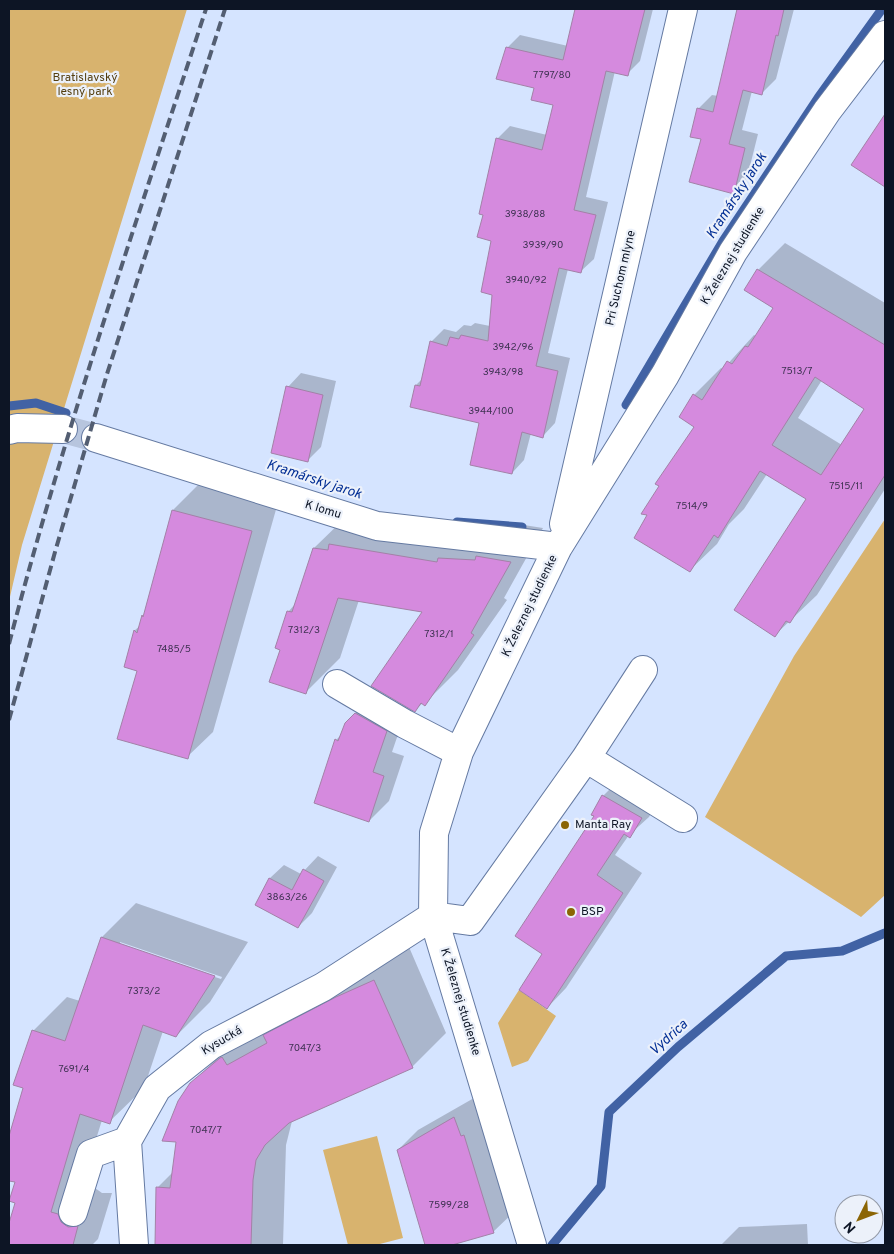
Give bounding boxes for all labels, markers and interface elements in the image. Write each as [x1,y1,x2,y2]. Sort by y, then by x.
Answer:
house number: 7797/80 [533,69,571,82]
park label: Bratislavský lesný park [53,70,117,100]
water label: Kramársky jarok [703,149,772,242]
street label: K Železnej studienke [697,204,769,308]
house number: 3938/88 [505,208,545,221]
street label: Pri Suchom mlyne [602,229,640,327]
house number: 3939/90 [523,239,563,252]
house number: 3940/92 [505,274,547,287]
house number: 3942/96 [493,341,534,354]
house number: 7513/7 [781,365,813,378]
house number: 3943/98 [483,366,523,379]
house number: 3944/100 [468,405,514,418]
water label: Kramársky jarok [264,457,365,504]
house number: 7515/11 [829,480,863,493]
street label: K lomu [303,497,343,523]
house number: 7514/9 [676,500,708,513]
street label: K Železnej studienke [498,552,562,660]
house number: 7312/3 [288,624,320,637]
house number: 7312/1 [424,628,454,641]
house number: 7485/5 [157,643,191,656]
place label: Manta Ray [575,817,631,833]
marker: Manta Ray [559,819,571,831]
house number: 3863/26 [267,891,307,904]
place label: BSP [581,904,604,920]
marker: BSP [565,906,577,918]
street label: K Železnej studienke [436,946,484,1058]
house number: 7373/2 [128,985,160,998]
water label: Vydrica [646,1016,692,1059]
street label: Kysucká [199,1023,245,1059]
house number: 7047/3 [289,1042,321,1055]
house number: 7691/4 [58,1063,90,1076]
house number: 7047/7 [190,1124,222,1137]
north arrow [834,1194,884,1244]
house number: 7599/28 [429,1199,469,1212]
text: N [841,1217,860,1236]

